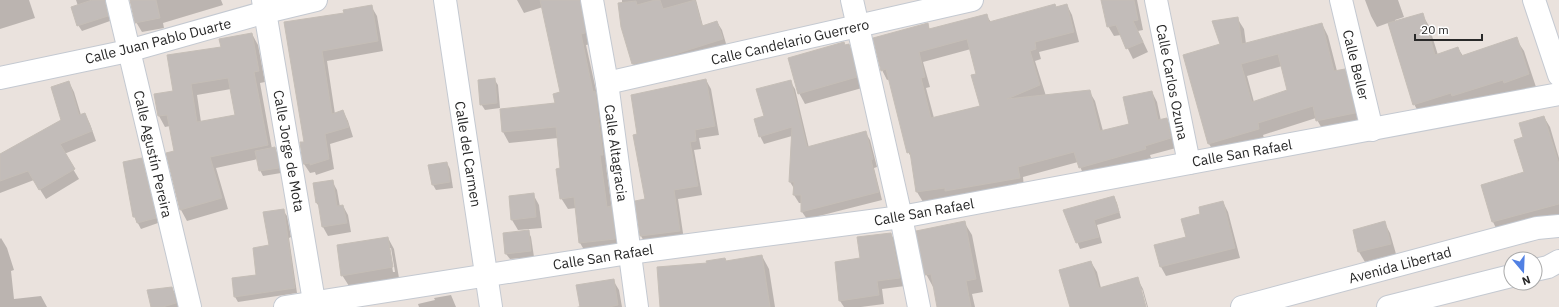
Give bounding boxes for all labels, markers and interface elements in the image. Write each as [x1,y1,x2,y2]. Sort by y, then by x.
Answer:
street label: Calle Juan Pablo Duarte [83,14,233,68]
street label: Calle Candelario Guerrero [709,15,871,69]
scale bar [1415,16,1482,42]
text: 20 m [1421,22,1449,37]
street label: Calle Carlos Ozuna [1152,23,1192,142]
street label: Calle Beller [1339,28,1373,102]
street label: Calle Agustín Pereira [130,89,177,220]
street label: Calle Jorge de Mota [269,89,309,214]
street label: Calle del Carmen [451,100,485,208]
street label: Calle Altagracia [600,103,632,203]
street label: Calle San Rafael [1191,135,1294,171]
street label: Calle San Rafael [873,194,976,230]
street label: Calle San Rafael [552,240,655,274]
street label: Avenida Libertad [1347,243,1453,287]
north arrow [1503,251,1543,291]
text: N [1520,273,1532,288]

